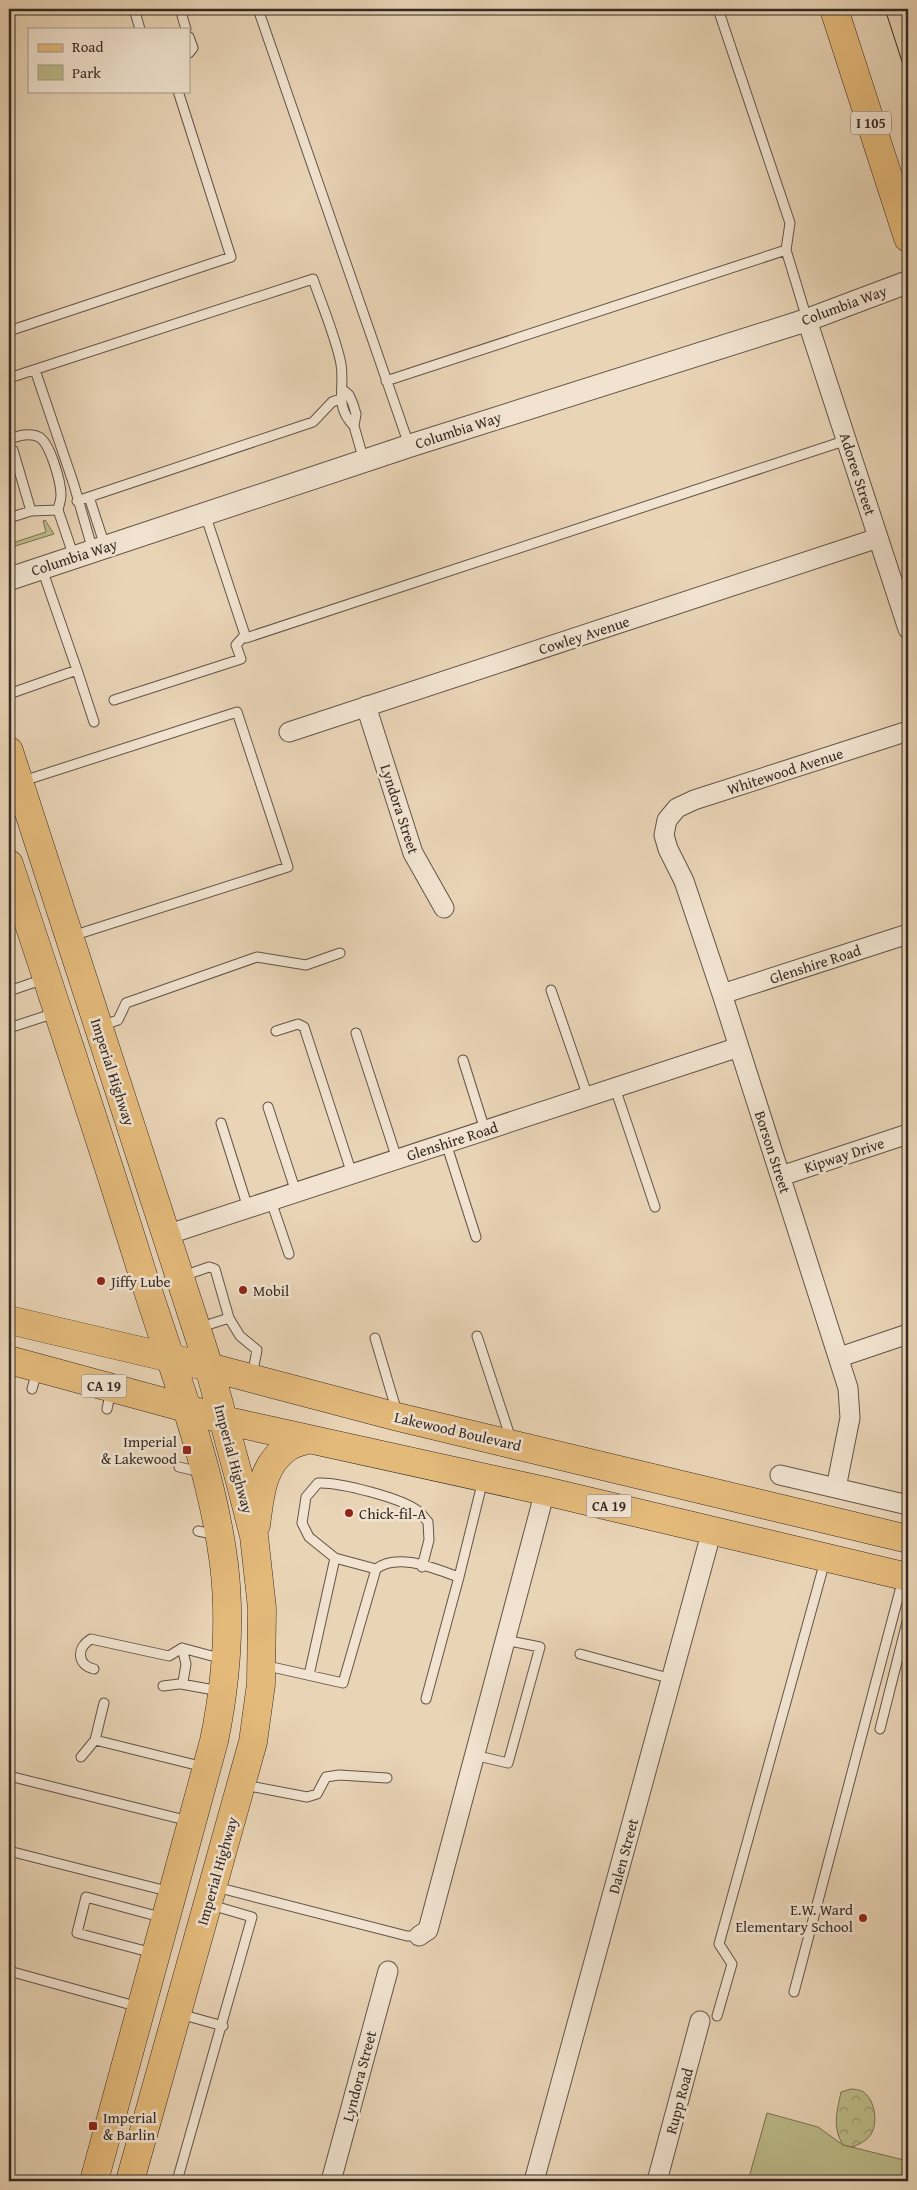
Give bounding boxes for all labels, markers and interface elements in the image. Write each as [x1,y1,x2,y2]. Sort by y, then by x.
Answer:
legend [28,28,190,92]
text: Road [72,36,103,57]
text: Park [72,62,101,83]
road number: I 105 [851,112,891,134]
street label: Columbia Way [798,280,890,330]
street label: Columbia Way [412,406,504,454]
street label: Adoree Street [835,430,881,519]
street label: Columbia Way [28,533,120,581]
street label: Cowley Avenue [536,610,632,660]
street label: Whitewood Avenue [724,742,846,800]
street label: Lyndora Street [376,761,425,857]
street label: Glenshire Road [767,939,863,989]
street label: Imperial Highway [86,1015,140,1129]
street label: Borson Street [750,1108,796,1197]
street label: Glenshire Road [404,1116,500,1166]
street label: Kipway Drive [801,1132,887,1178]
place label: Jiffy Lube [109,1271,171,1292]
marker: Jiffy Lube [95,1275,107,1287]
place label: Mobil [253,1280,289,1301]
marker: Mobil [237,1284,249,1296]
road number: CA 19 [82,1374,126,1398]
street label: Imperial Highway [209,1402,259,1516]
street label: Lakewood Boulevard [392,1406,524,1456]
place label: Imperial & Lakewood [101,1431,177,1469]
marker: Imperial & Lakewood [181,1444,193,1456]
road number: CA 19 [586,1494,632,1518]
place label: Chick-fil-A [359,1503,426,1524]
marker: Chick-fil-A [343,1507,355,1519]
street label: Imperial Highway [191,1814,243,1928]
street label: Dalen Street [603,1815,643,1896]
place label: E.W. Ward Elementary School [735,1899,853,1937]
marker: E.W. Ward Elementary School [857,1912,869,1924]
street label: Lyndora Street [337,2028,381,2124]
street label: Rupp Road [660,2066,698,2136]
place label: Imperial & Barlin [103,2107,157,2145]
marker: Imperial & Barlin [87,2120,99,2132]

